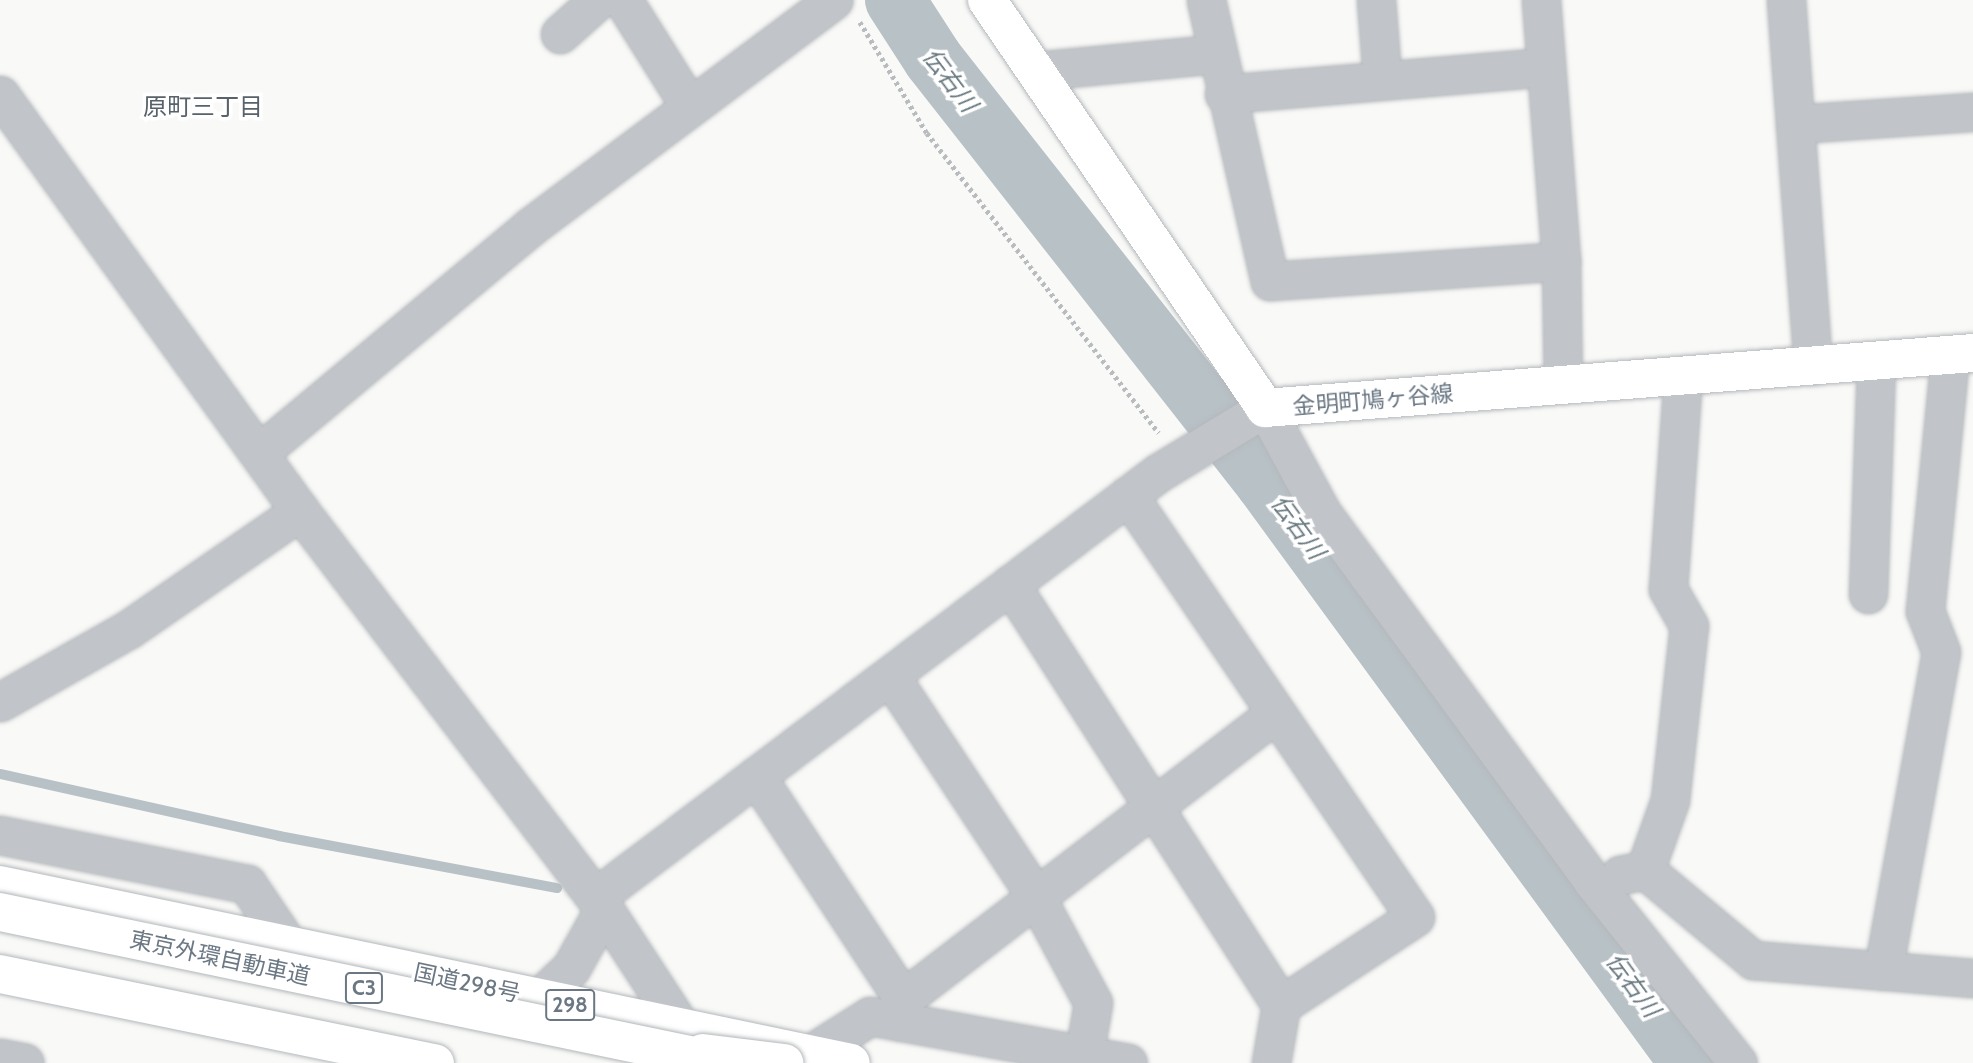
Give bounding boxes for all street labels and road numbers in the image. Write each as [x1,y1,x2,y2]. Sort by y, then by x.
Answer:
street label: 金明町鳩ヶ谷線 [1292,379,1454,421]
street label: 東京外環自動車道 [127,925,313,991]
street label: 国道298号 [411,958,523,1008]
road number: C3 [345,970,383,1006]
road number: 298 [544,988,596,1023]

